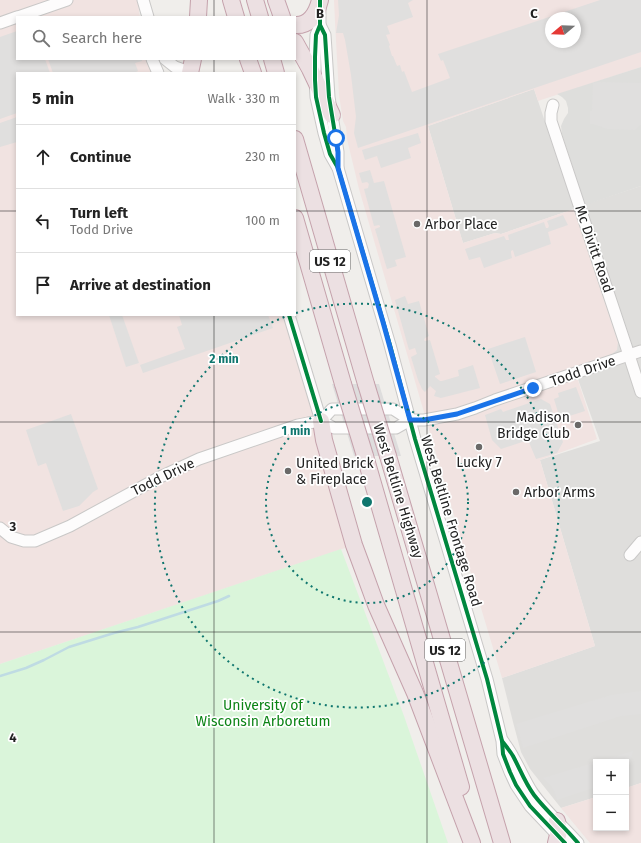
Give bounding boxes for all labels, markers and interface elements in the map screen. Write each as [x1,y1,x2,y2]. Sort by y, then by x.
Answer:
text: B [316,6,324,21]
text: C [530,6,538,21]
north arrow [545,12,581,48]
search box [16,16,296,60]
icon: search [30,27,52,49]
text: Search here [62,29,142,47]
text: 5 min [32,88,74,109]
text: Walk · 330 m [207,91,280,106]
route start [327,129,345,147]
icon: ahead [32,146,54,168]
text: Continue [70,148,131,166]
text: 230 m [245,149,280,164]
street label: Mc Divitt Road [571,203,617,295]
text: Turn left [70,204,128,222]
icon: left [32,210,54,232]
text: 100 m [245,213,280,228]
place label: Arbor Place [425,216,498,233]
marker: Arbor Place [412,219,422,229]
text: Todd Drive [70,222,133,237]
road number: US 12 [310,250,350,272]
icon: arrive [32,274,54,296]
text: Arrive at destination [70,276,211,294]
text: 2 min [209,352,239,366]
street label: Todd Drive [548,352,618,390]
route end [524,379,542,397]
place label: Madison Bridge Club [497,409,570,442]
marker: Madison Bridge Club [573,420,583,430]
street label: West Beltline Highway [369,421,427,561]
text: 1 min [282,424,310,438]
street label: West Beltline Frontage Road [417,433,485,609]
marker: Lucky 7 [474,442,484,452]
street label: Todd Drive [129,454,197,500]
place label: Lucky 7 [456,454,502,471]
place label: United Brick & Fireplace [296,455,375,488]
marker: United Brick & Fireplace [283,466,293,476]
place label: Arbor Arms [524,484,595,501]
marker: Arbor Arms [511,487,521,497]
centre of rings [360,495,374,509]
text: 3 [9,519,17,534]
road number: US 12 [425,639,465,661]
park label: University of Wisconsin Arboretum [196,697,330,730]
text: 4 [9,730,17,745]
map controls [593,759,629,831]
button: + [593,759,629,795]
button: − [593,795,629,831]

